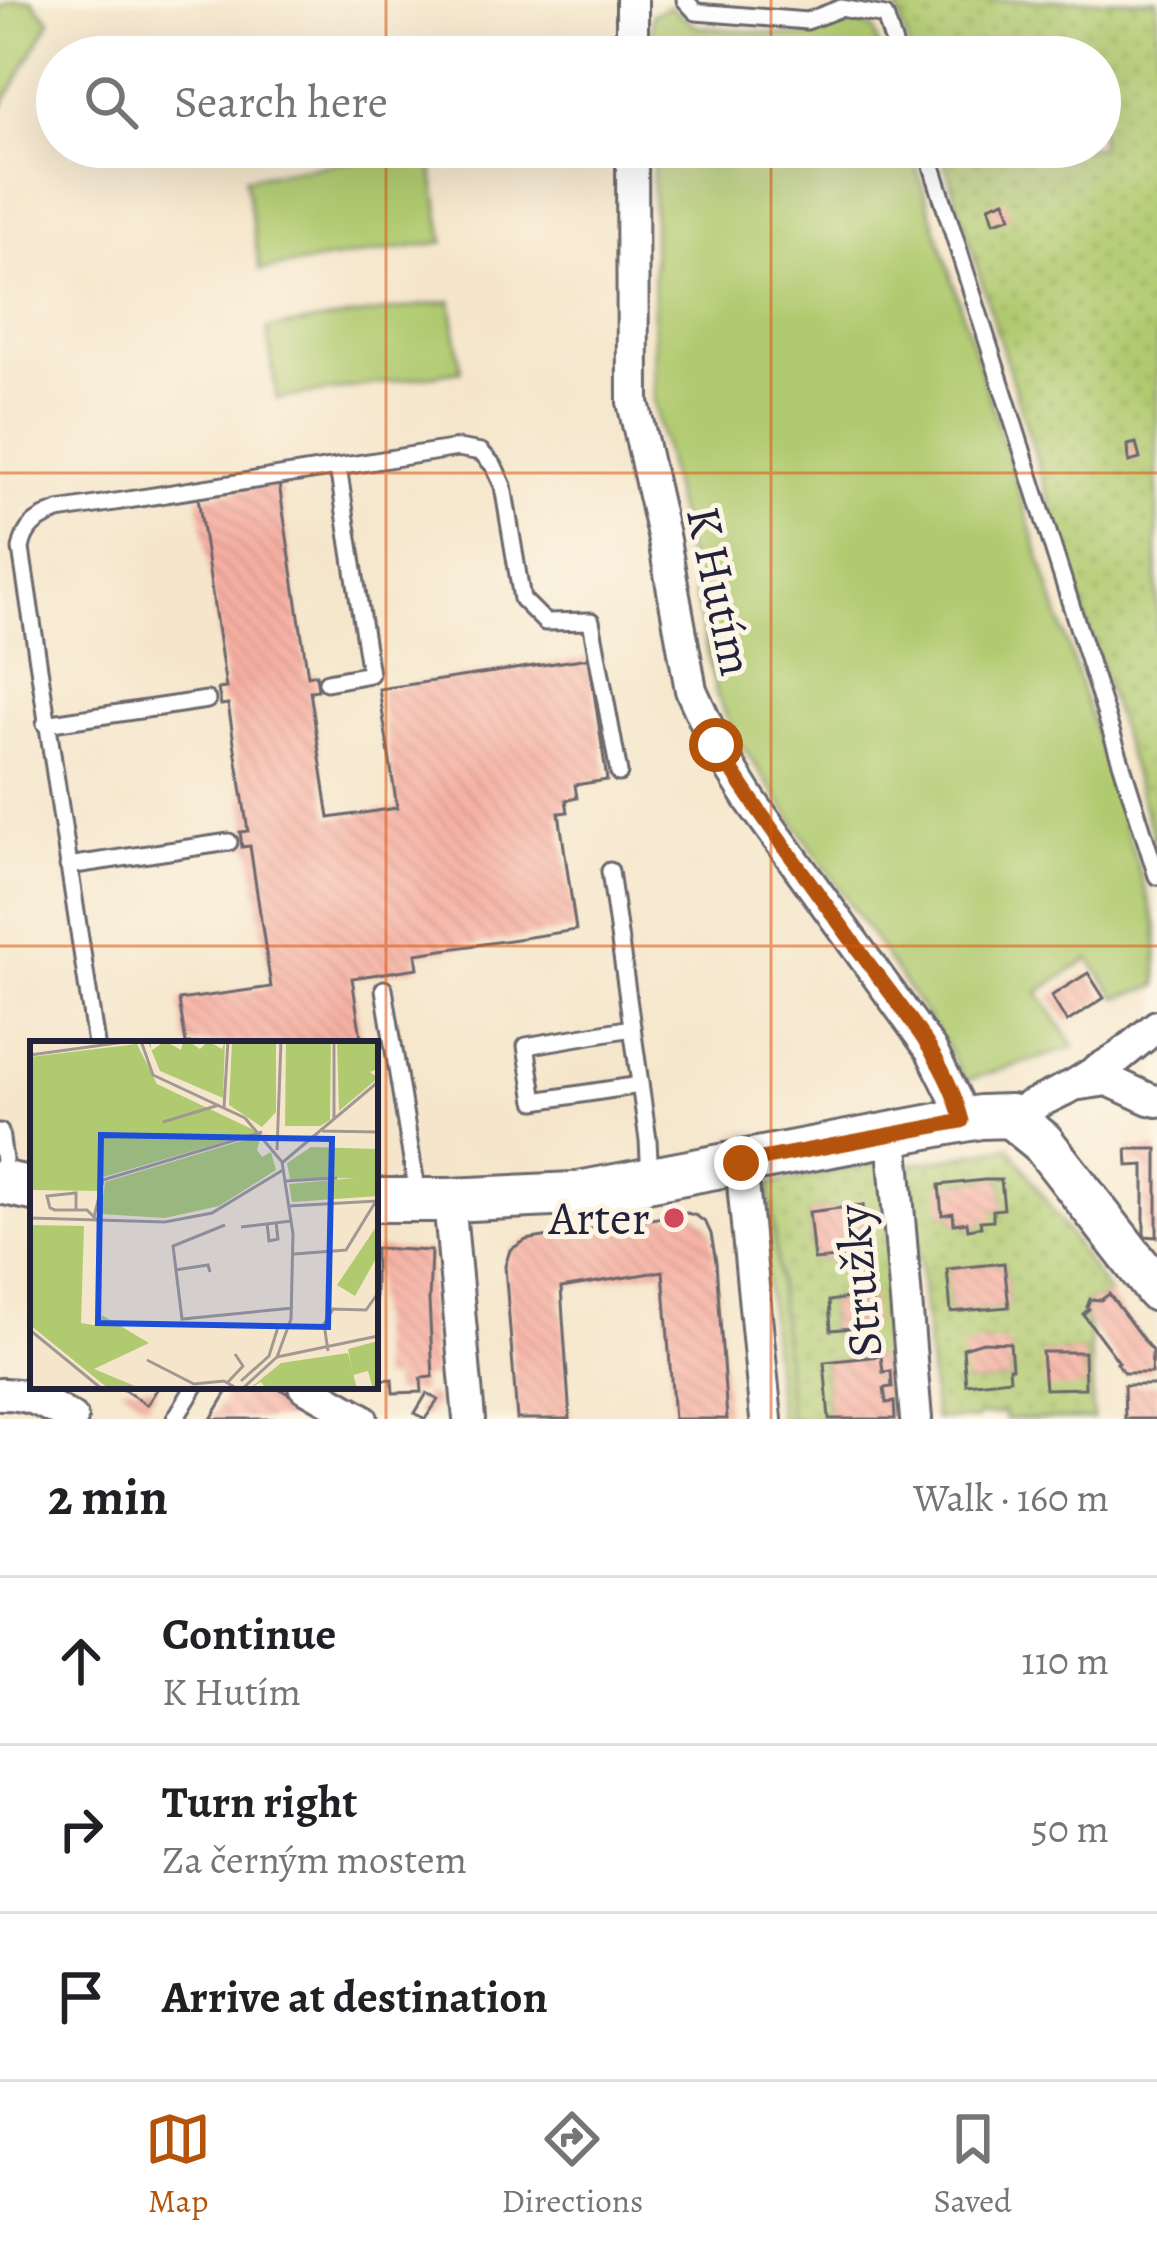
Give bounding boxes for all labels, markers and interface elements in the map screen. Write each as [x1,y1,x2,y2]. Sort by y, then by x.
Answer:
search box [36,36,1121,168]
icon: search [78,69,144,135]
text: Search here [174,71,388,133]
street label: K Hutím [670,500,770,682]
route start [689,718,743,772]
inset map [30,1041,378,1389]
route end [714,1136,768,1190]
place label: Arter [548,1185,650,1251]
street label: Stružky [819,1201,899,1360]
marker: Arter [661,1205,687,1231]
text: 2 min [48,1462,168,1532]
text: Walk · 160 m [913,1471,1109,1524]
text: Continue [162,1603,336,1665]
icon: ahead [48,1628,114,1694]
text: 110 m [1021,1634,1109,1687]
text: K Hutím [162,1665,301,1718]
text: Turn right [162,1771,357,1833]
icon: right [48,1796,114,1862]
text: 50 m [1031,1802,1109,1855]
text: Za černým mostem [162,1833,467,1886]
icon: arrive [48,1964,114,2030]
text: Arrive at destination [162,1966,548,2028]
tab: Map [145,2106,211,2223]
tab: Directions [502,2106,643,2223]
tab: Saved [934,2106,1012,2223]

